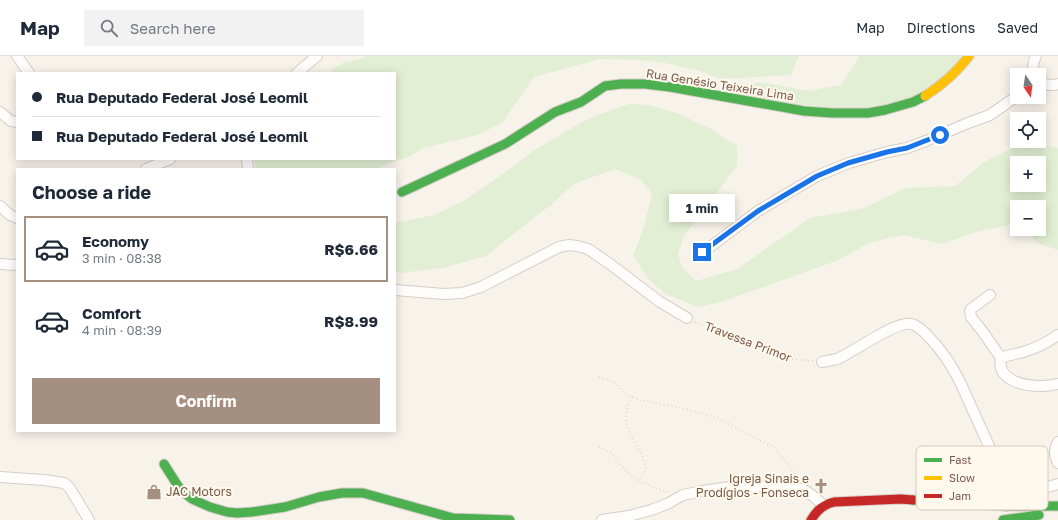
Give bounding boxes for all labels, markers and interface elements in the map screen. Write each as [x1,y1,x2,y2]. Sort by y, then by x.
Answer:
search box [84,10,364,46]
text: Map [20,16,60,39]
icon: search [98,17,120,39]
text: Search here [130,19,216,37]
text: Map [856,19,885,36]
text: Directions [907,19,975,36]
text: Saved [997,19,1038,36]
street label: Rua Genésio Teixeira Lima [645,65,795,104]
north arrow [1010,68,1046,104]
map controls [1010,68,1046,236]
text: Rua Deputado Federal José Leomil [56,88,308,106]
button: locate [1010,112,1046,148]
route start [931,126,949,144]
text: Rua Deputado Federal José Leomil [56,127,308,145]
button: + [1010,156,1046,192]
text: Choose a ride [32,181,151,203]
callout: 1 min [669,194,735,222]
text: 1 min [686,200,718,216]
button: − [1010,200,1046,236]
icon: car [34,231,70,267]
text: Economy [82,232,149,250]
text: R$6.66 [324,240,378,258]
route end [693,243,711,261]
text: 3 min · 08:38 [82,250,162,266]
icon: car [34,303,70,339]
text: Comfort [82,304,141,322]
text: R$8.99 [324,312,378,330]
street label: Travessa Primor [703,318,794,365]
text: 4 min · 08:39 [82,322,162,338]
button: Confirm [32,378,380,424]
legend [916,446,1048,510]
text: Fast [949,453,972,466]
place label: Igreja Sinais e Prodígios - Fonseca [696,471,809,500]
text: Slow [949,471,975,484]
church icon: Igreja Sinais e Prodígios - Fonseca [812,477,830,495]
shop icon: JAC Motors [145,483,163,501]
place label: JAC Motors [166,484,232,499]
text: Jam [949,489,971,502]

